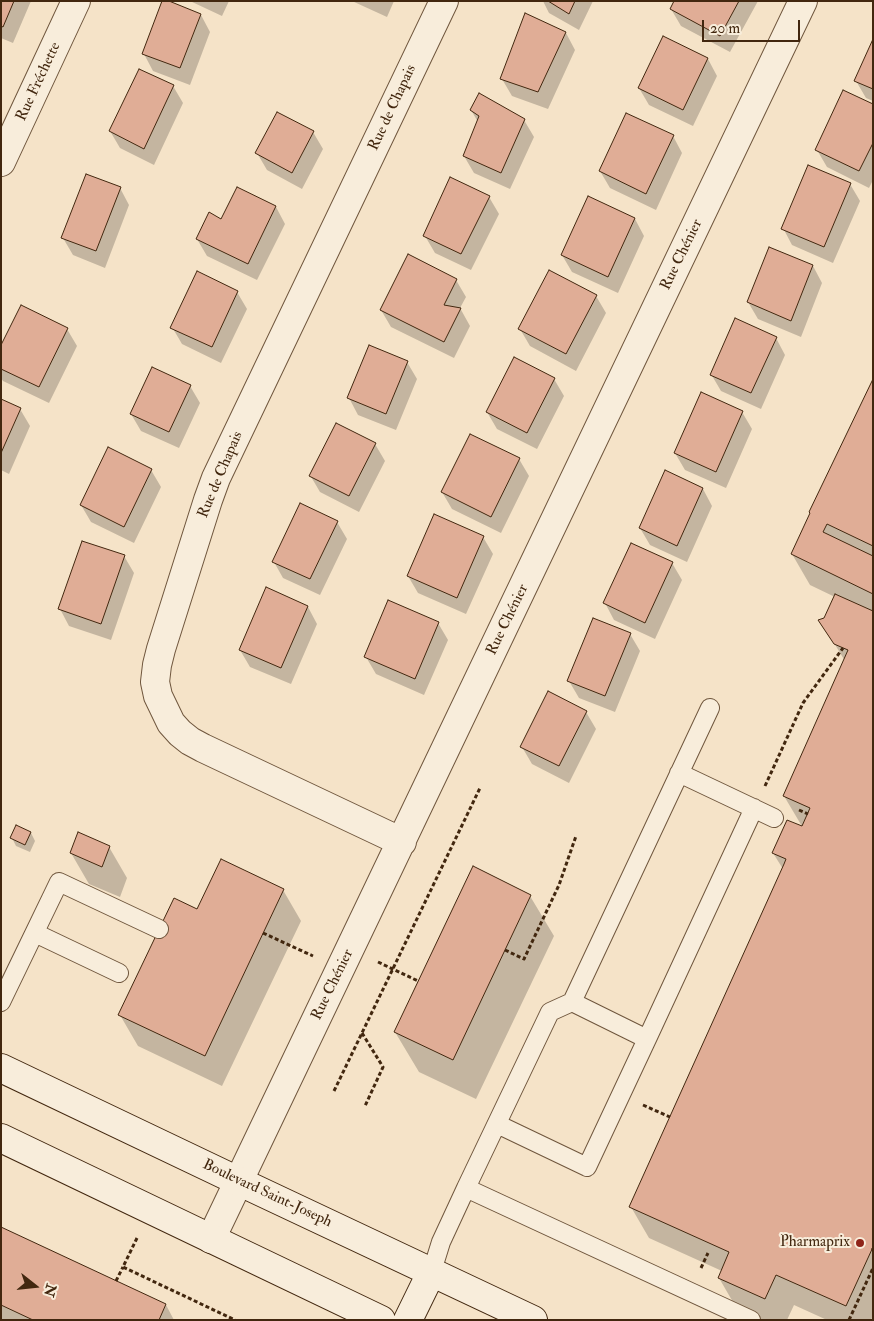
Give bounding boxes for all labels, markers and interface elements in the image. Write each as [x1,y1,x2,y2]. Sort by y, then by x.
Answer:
scale bar [704,10,802,42]
text: 20 m [710,19,740,38]
street label: Rue Fréchette [13,40,65,124]
street label: Rue de Chapais [365,62,421,154]
street label: Rue Chénier [657,217,707,293]
street label: Rue de Chapais [195,429,247,521]
street label: Rue Chénier [483,582,533,658]
street label: Rue Chénier [308,947,358,1023]
street label: Boulevard Saint-Joseph [199,1156,335,1232]
place label: Pharmaprix [780,1234,850,1252]
marker: Pharmaprix [854,1237,866,1249]
north arrow [10,1261,60,1311]
text: N [40,1282,60,1299]

